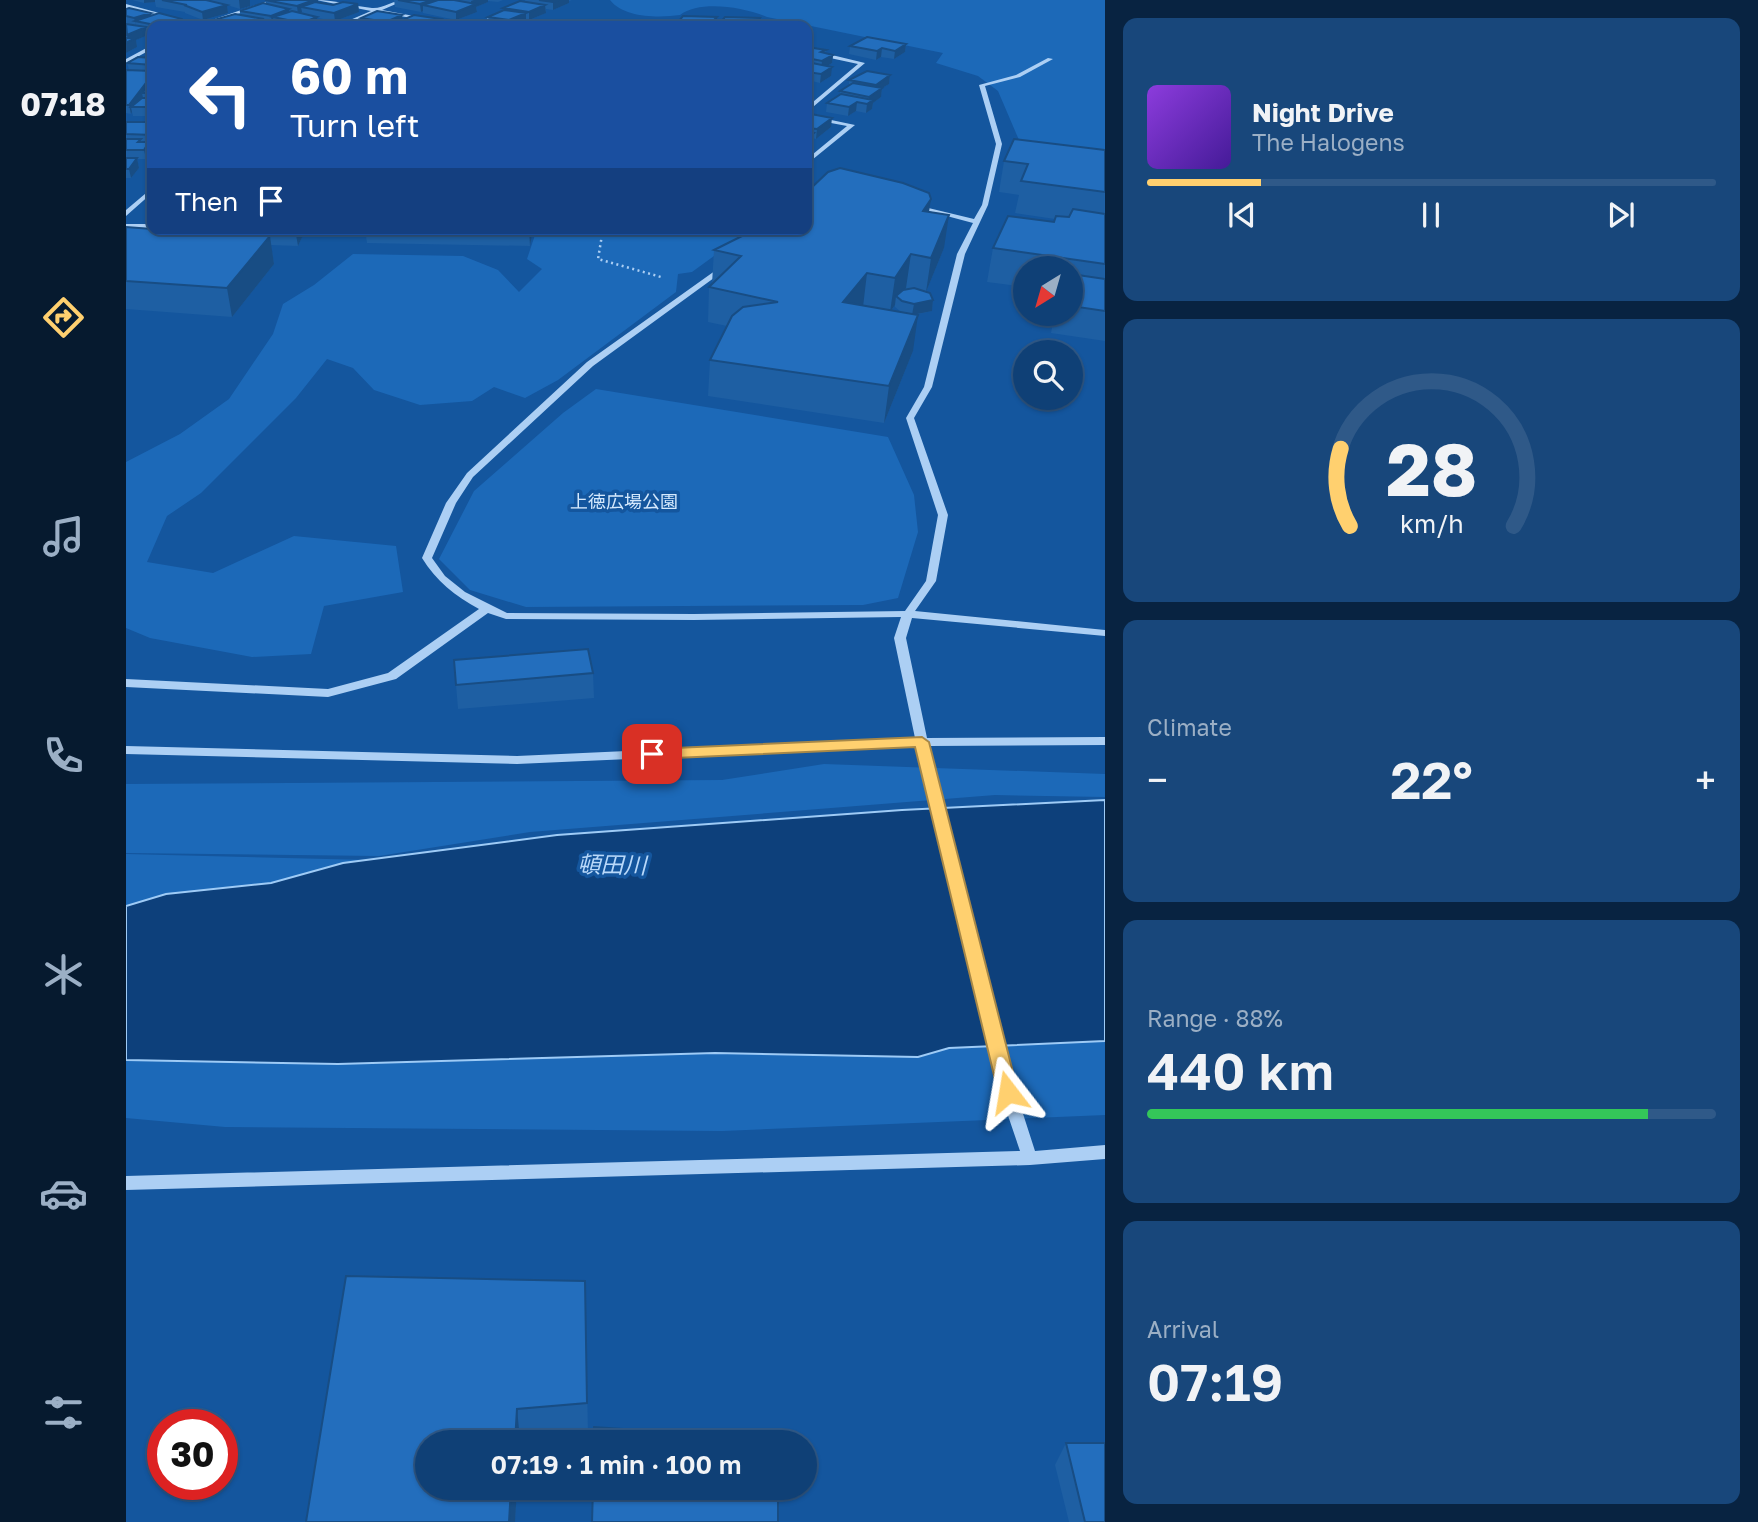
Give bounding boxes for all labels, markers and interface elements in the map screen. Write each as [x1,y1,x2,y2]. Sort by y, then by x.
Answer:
text: 60 m [290,46,408,105]
icon: left [175,49,266,140]
text: 07:18 [20,85,106,123]
text: Night Drive [1252,97,1394,128]
text: Turn left [290,106,419,144]
text: The Halogens [1252,128,1405,156]
icon: arrive [252,182,290,220]
text: Then [175,186,238,217]
icon: previous [1223,196,1261,234]
icon: pause [1412,196,1450,234]
icon: next [1602,196,1640,234]
north arrow [1013,256,1083,326]
map controls [1013,256,1083,410]
icon: directions [39,293,88,342]
button: search [1013,340,1083,410]
text: 28 [1386,426,1477,513]
park label: 上徳広場公園 [570,490,678,512]
text: km/h [1400,508,1463,539]
icon: music [39,512,88,561]
text: Climate [1147,713,1232,741]
pin [622,724,682,784]
icon: phone [39,731,88,780]
icon: arrive [633,735,671,773]
text: 22° [1390,748,1473,810]
text: − [1147,757,1168,802]
text: + [1695,757,1716,802]
water label: 頓田川 [577,849,650,879]
icon: climate [39,950,88,999]
text: Range · 88% [1147,1004,1283,1032]
text: 440 km [1147,1039,1334,1101]
position arrow [971,1055,1045,1129]
icon: car [39,1169,88,1218]
text: Arrival [1147,1315,1219,1343]
text: 07:19 [1147,1350,1283,1412]
icon: filters [39,1388,88,1437]
speed limit sign: 30 [147,1409,238,1500]
text: 07:19 · 1 min · 100 m [491,1449,741,1480]

